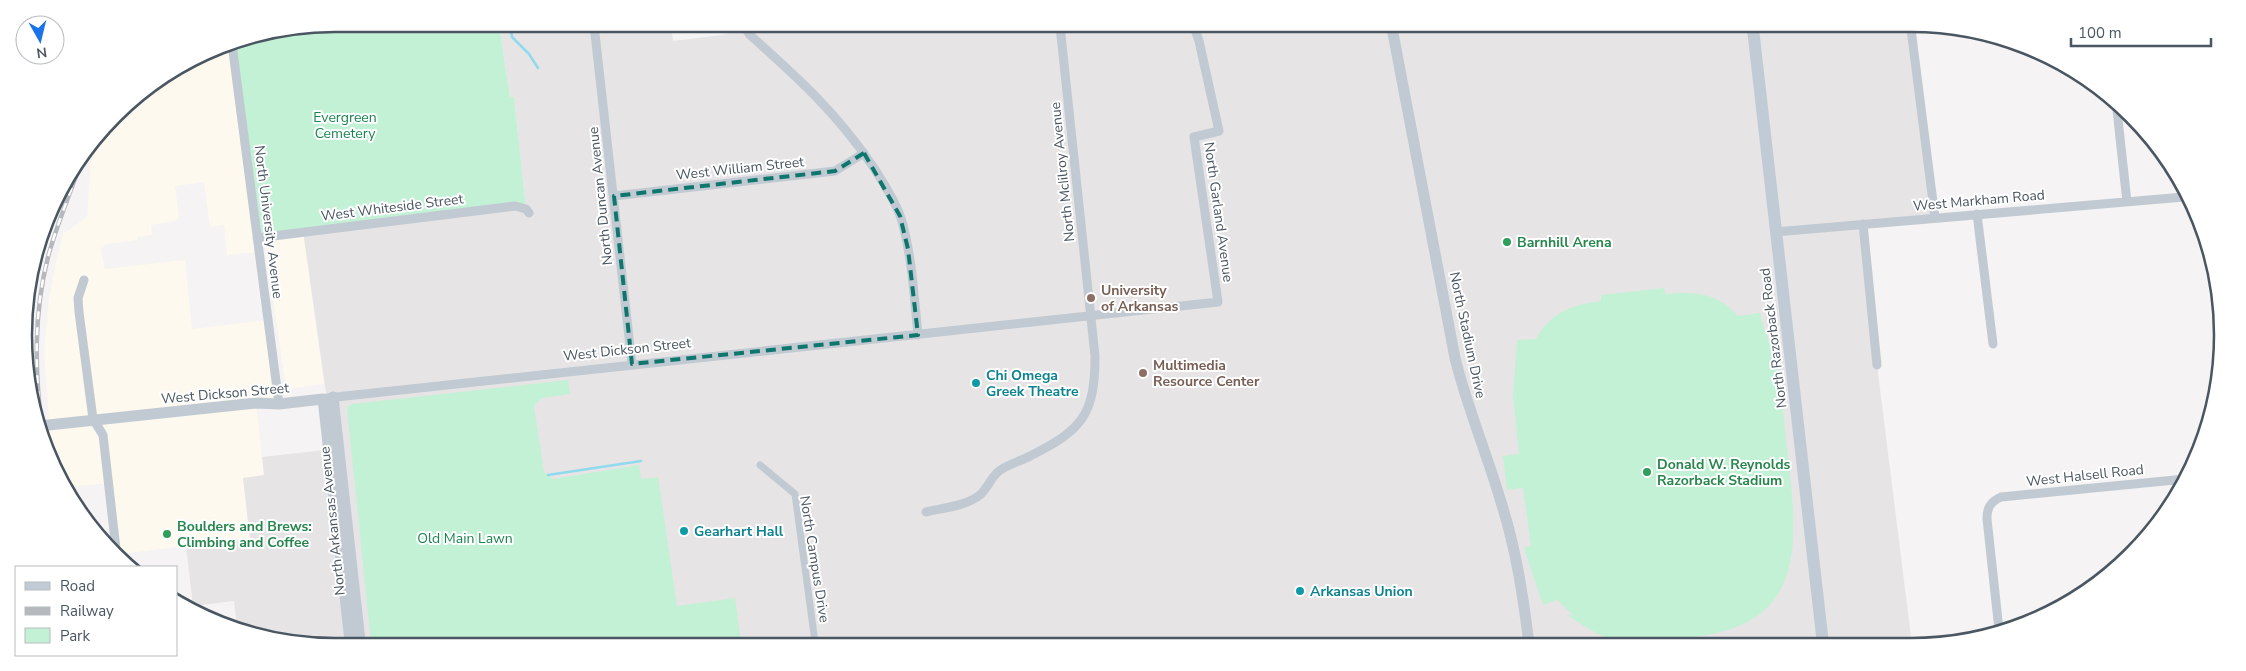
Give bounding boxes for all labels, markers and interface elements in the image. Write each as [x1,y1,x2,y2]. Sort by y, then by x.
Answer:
north arrow [15,15,65,65]
scale bar [2071,15,2211,47]
text: 100 m [2078,23,2122,43]
text: N [35,42,48,63]
street label: North McIilroy Avenue [1046,101,1079,243]
park label: Evergreen Cemetery [313,108,377,143]
street label: North Duncan Avenue [584,126,617,266]
street label: North Garland Avenue [1199,141,1238,283]
street label: North University Avenue [250,144,287,300]
street label: West William Street [675,152,805,185]
street label: West Markham Road [1912,185,2046,216]
street label: West Whiteside Street [320,189,465,226]
place label: Barnhill Arena [1517,233,1612,252]
marker: Barnhill Arena [1501,236,1513,248]
street label: North Razorback Road [1755,267,1792,409]
street label: North Stadium Drive [1445,270,1490,400]
place label: University of Arkansas [1101,281,1179,316]
marker: University of Arkansas [1085,292,1097,304]
street label: West Dickson Street [562,333,692,366]
place label: Multimedia Resource Center [1153,356,1260,391]
place label: Chi Omega Greek Theatre [986,366,1079,401]
marker: Multimedia Resource Center [1137,367,1149,379]
marker: Chi Omega Greek Theatre [970,377,982,389]
street label: West Dickson Street [160,378,290,409]
street label: North Arkansas Avenue [315,446,350,596]
place label: Donald W. Reynolds Razorback Stadium [1657,455,1791,490]
street label: West Halsell Road [2025,460,2145,491]
marker: Donald W. Reynolds Razorback Stadium [1641,466,1653,478]
street label: North Campus Drive [795,494,834,624]
place label: Boulders and Brews: Climbing and Coffee [177,517,312,552]
place label: Gearhart Hall [694,522,784,541]
marker: Gearhart Hall [678,525,690,537]
marker: Boulders and Brews: Climbing and Coffee [161,528,173,540]
park label: Old Main Lawn [417,529,513,548]
legend [15,566,178,656]
text: Road [60,576,95,596]
place label: Arkansas Union [1310,582,1413,601]
marker: Arkansas Union [1294,585,1306,597]
text: Railway [60,601,114,621]
text: Park [60,626,90,646]

